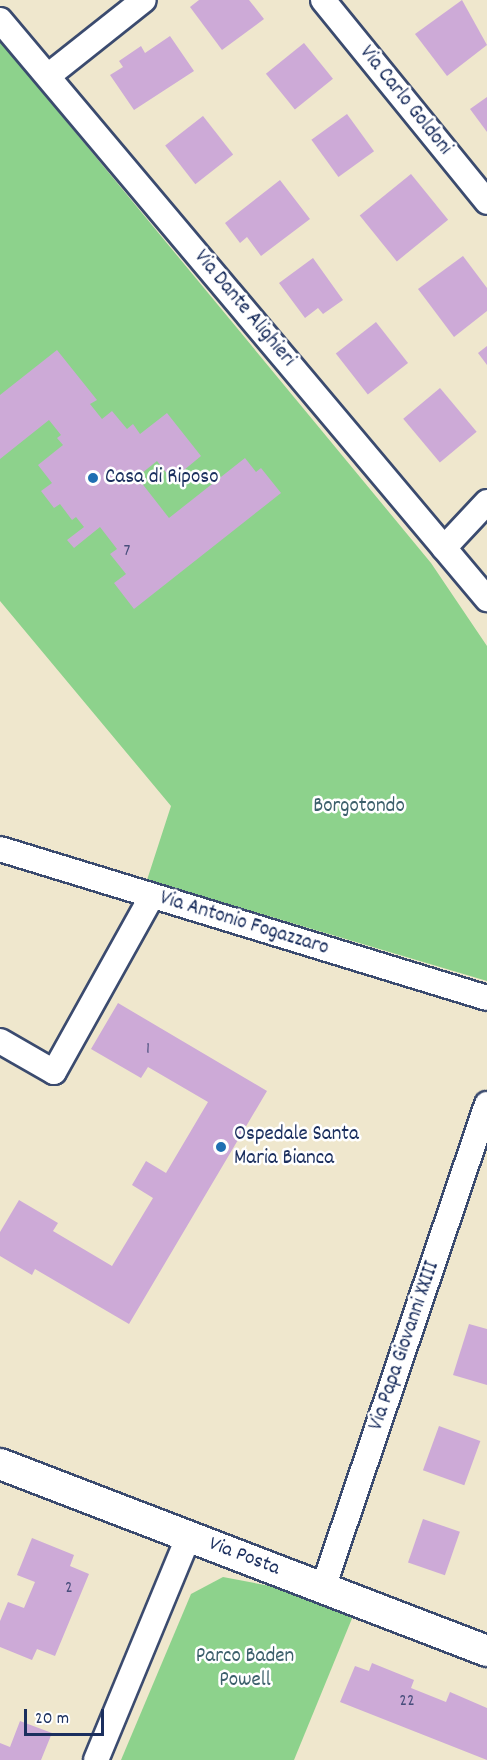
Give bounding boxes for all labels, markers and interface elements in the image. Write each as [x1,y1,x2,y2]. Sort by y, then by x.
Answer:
street label: Via Carlo Goldoni [353,41,457,161]
street label: Via Dante Alighieri [188,246,300,372]
place label: Casa di Riposo [105,465,219,491]
marker: Casa di Riposo [86,471,100,485]
house number: 7 [124,541,130,563]
park label: Borgotondo [313,794,405,820]
street label: Via Antonio Fogazzaro [157,886,331,962]
house number: 1 [146,1039,150,1061]
place label: Ospedale Santa Maria Bianca [234,1122,359,1172]
marker: Ospedale Santa Maria Bianca [212,1138,230,1156]
street label: Via Papa Giovanni XXIII [364,1258,446,1434]
street label: Via Posta [205,1532,283,1582]
house number: 2 [65,1578,73,1600]
park label: Parco Baden Powell [196,1644,294,1694]
house number: 22 [399,1691,415,1713]
scale bar [27,1697,106,1735]
text: 20 m [35,1707,69,1732]

